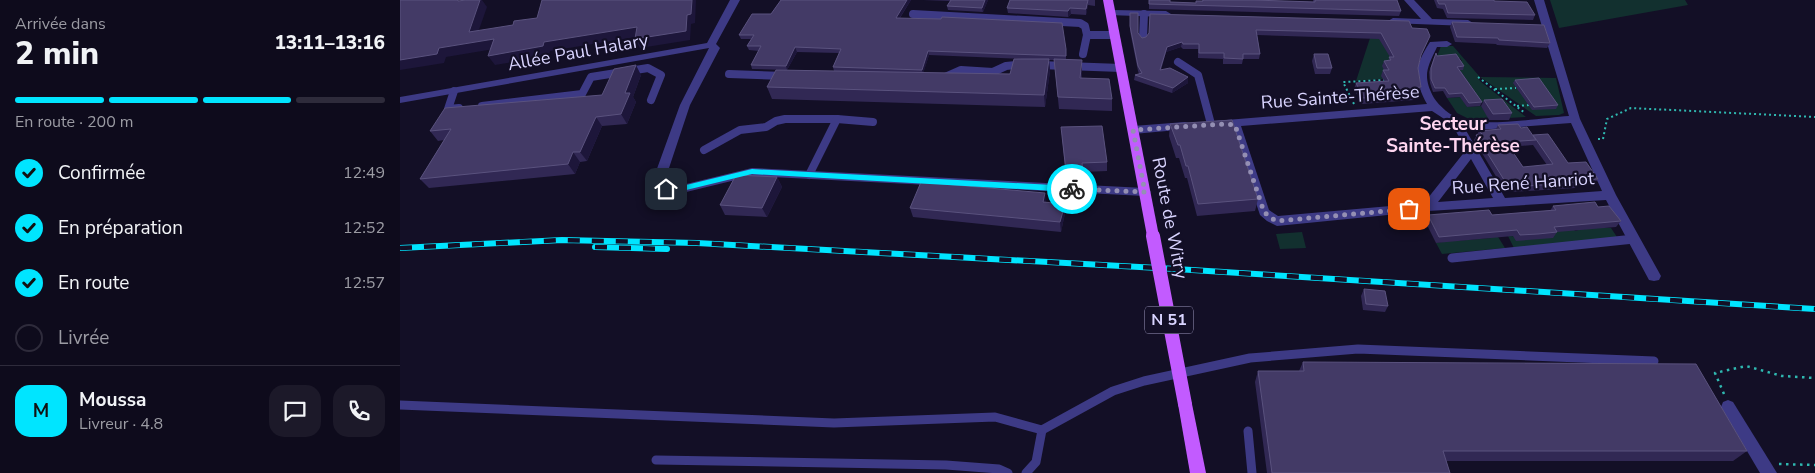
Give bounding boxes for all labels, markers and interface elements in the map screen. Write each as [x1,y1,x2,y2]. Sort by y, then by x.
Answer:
text: Arrivée dans [15,13,106,35]
street label: Allée Paul Halary [506,28,651,76]
text: 13:11–13:16 [274,30,385,56]
text: 2 min [15,32,99,75]
street label: Rue Sainte-Thérèse [1260,79,1420,115]
text: En route · 200 m [15,111,134,133]
district label: Secteur Sainte-Thérèse [1386,111,1520,159]
street label: Route de Witry [1146,155,1194,282]
icon: check [15,159,43,187]
text: Confirmée [58,160,145,186]
text: 12:49 [343,162,385,184]
courier [1047,164,1097,214]
street label: Rue René Hanriot [1451,166,1596,200]
pin [645,168,687,210]
icon: home [652,175,680,203]
icon: bike [1058,175,1086,203]
pin [1388,188,1430,230]
icon: bag [1395,195,1423,223]
icon: check [15,214,43,242]
text: En préparation [58,215,183,241]
text: 12:52 [343,217,385,239]
icon: check [15,269,43,297]
text: En route [58,270,129,296]
text: 12:57 [343,272,385,294]
road number: N 51 [1145,306,1193,334]
text: Livrée [58,325,109,351]
button: chat [269,385,321,437]
button: phone [333,385,385,437]
text: Moussa [79,387,146,413]
text: M [33,398,49,424]
text: Livreur · 4.8 [79,413,163,435]

